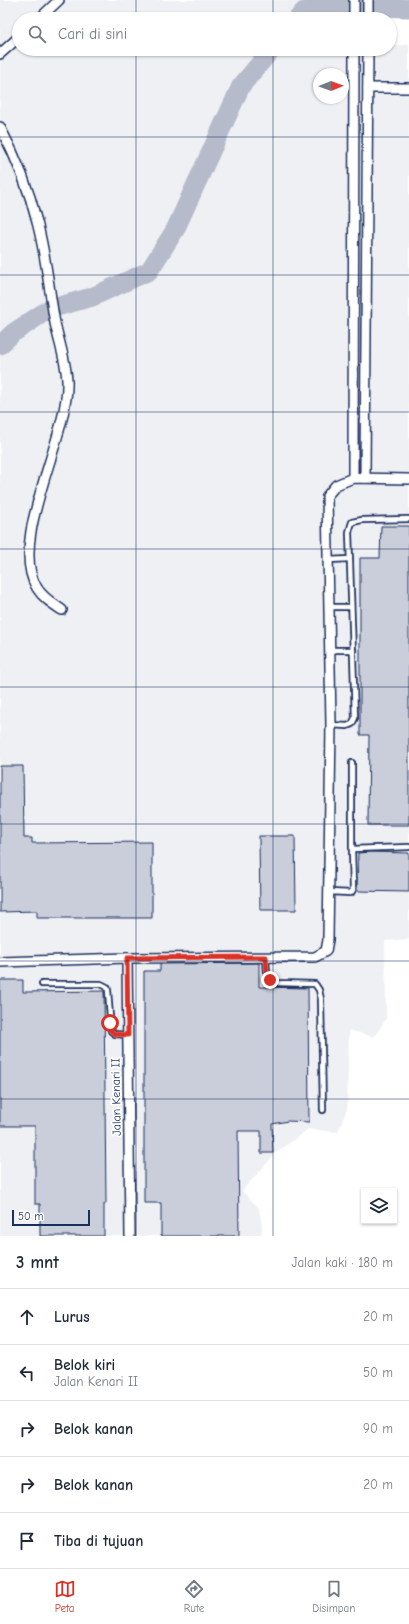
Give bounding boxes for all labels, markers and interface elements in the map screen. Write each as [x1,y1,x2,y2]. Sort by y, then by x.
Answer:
search box [12,12,397,56]
icon: search [26,23,48,45]
text: Cari di sini [58,25,127,43]
north arrow [313,68,349,104]
route end [261,971,279,989]
route start [101,1014,119,1032]
street label: Jalan Kenari II [108,1058,124,1136]
map controls [361,1188,397,1224]
button: layers [361,1188,397,1224]
scale bar [12,1208,90,1227]
text: 50 m [18,1210,43,1223]
text: 3 mnt [16,1253,59,1272]
text: Jalan kaki · 180 m [291,1255,393,1270]
icon: ahead [16,1306,38,1328]
text: Lurus [54,1308,90,1326]
text: 20 m [363,1309,393,1324]
text: Belok kiri [54,1356,115,1374]
icon: left [16,1362,38,1384]
text: 50 m [363,1365,393,1380]
text: Jalan Kenari II [54,1374,138,1389]
icon: right [16,1418,38,1440]
text: Belok kanan [54,1420,133,1438]
text: 90 m [363,1421,393,1436]
icon: right [16,1474,38,1496]
text: Belok kanan [54,1476,133,1494]
text: 20 m [363,1477,393,1492]
icon: arrive [16,1530,38,1552]
text: Tiba di tujuan [54,1532,143,1550]
tab: Peta [54,1578,76,1615]
tab: Rute [183,1578,205,1615]
tab: Disimpan [312,1578,355,1615]

